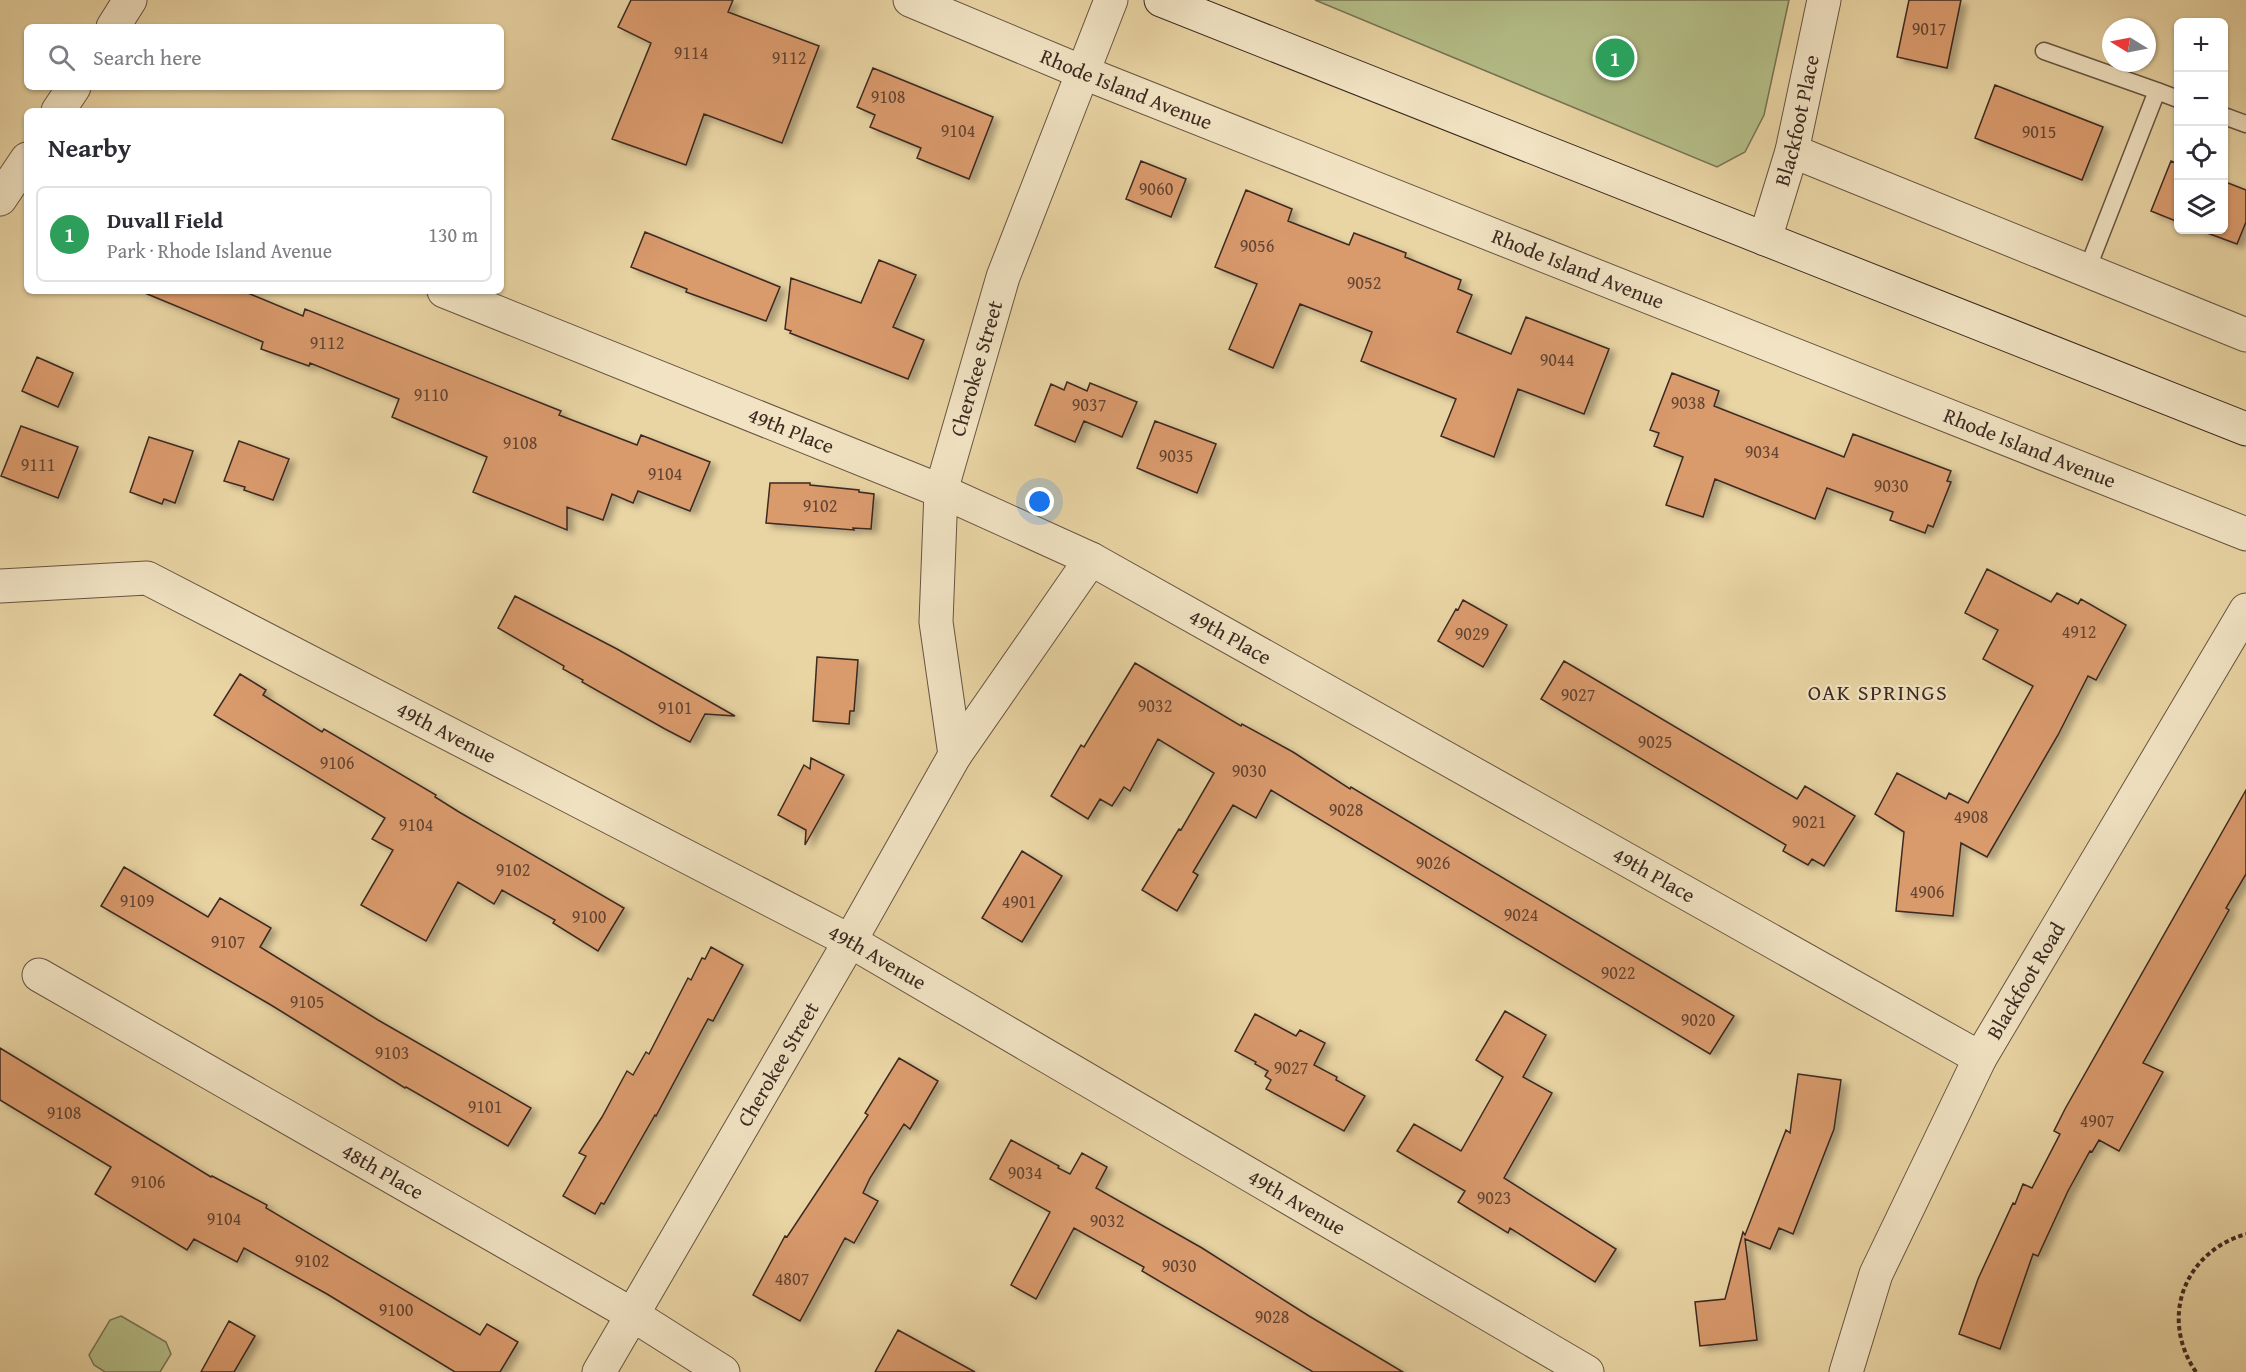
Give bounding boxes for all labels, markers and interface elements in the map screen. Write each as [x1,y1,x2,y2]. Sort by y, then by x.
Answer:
house number: 9017 [1912,15,1946,42]
north arrow [2102,18,2156,72]
map controls [2174,18,2228,234]
button: + [2174,18,2228,72]
search box [24,24,504,90]
pin: 1 [1596,36,1634,80]
house number: 9114 [674,39,708,66]
street label: Rhode Island Avenue [1036,40,1217,137]
icon: search [45,41,78,74]
text: Search here [93,41,202,73]
house number: 9112 [772,44,806,71]
street label: Blackfoot Place [1766,52,1827,190]
button: − [2174,72,2228,126]
house number: 9108 [871,83,905,110]
house number: 9104 [941,117,975,144]
house number: 9015 [2022,118,2056,145]
button: locate [2174,126,2228,180]
text: Nearby [48,128,131,167]
house number: 9060 [1139,175,1174,202]
button: layers [2174,180,2228,234]
text: Duvall Field [107,204,223,236]
text: 1 [64,220,75,249]
text: 130 m [428,220,478,249]
street label: Rhode Island Avenue [1487,220,1669,317]
house number: 9056 [1240,232,1274,259]
text: Park · Rhode Island Avenue [107,236,332,265]
house number: 9052 [1347,269,1381,296]
street label: Cherokee Street [942,296,1011,440]
house number: 9112 [310,329,344,356]
house number: 9044 [1540,346,1574,373]
house number: 9110 [414,381,449,408]
house number: 9038 [1671,389,1705,416]
house number: 9037 [1072,391,1106,418]
street label: 49th Place [743,399,839,461]
street label: Rhode Island Avenue [1939,399,2121,496]
house number: 9108 [503,429,537,456]
house number: 9034 [1745,438,1779,465]
house number: 9035 [1159,442,1193,469]
house number: 9111 [21,451,55,478]
house number: 9104 [648,460,682,487]
house number: 9030 [1874,472,1909,499]
your location [1025,487,1054,516]
house number: 9102 [803,492,837,519]
street label: 49th Place [1183,601,1278,672]
house number: 4912 [2062,618,2096,645]
house number: 9029 [1455,620,1489,647]
district label: OAK SPRINGS [1808,676,1948,708]
house number: 9027 [1561,681,1595,708]
house number: 9032 [1138,692,1172,719]
street label: 49th Avenue [391,693,502,771]
house number: 9101 [658,694,692,721]
house number: 9025 [1638,728,1672,755]
house number: 9106 [320,749,354,776]
house number: 9030 [1232,757,1267,784]
house number: 9028 [1329,796,1363,823]
house number: 4908 [1954,803,1988,830]
house number: 9021 [1792,808,1826,835]
house number: 9104 [399,811,433,838]
street label: 49th Place [1607,839,1701,910]
house number: 9026 [1416,849,1450,876]
house number: 9102 [496,856,530,883]
house number: 4906 [1910,878,1944,905]
house number: 9109 [120,887,154,914]
house number: 4901 [1002,888,1036,915]
house number: 9024 [1504,901,1538,928]
house number: 9100 [572,903,607,930]
street label: Blackfoot Road [1978,915,2073,1045]
street label: 49th Avenue [823,916,932,997]
house number: 9107 [211,928,245,955]
house number: 9022 [1601,959,1635,986]
house number: 9105 [290,988,324,1015]
street label: Cherokee Street [729,995,827,1132]
house number: 9020 [1681,1006,1716,1033]
house number: 9103 [375,1039,409,1066]
house number: 9027 [1274,1054,1308,1081]
house number: 9101 [468,1093,502,1120]
house number: 9108 [47,1099,81,1126]
house number: 4907 [2080,1107,2114,1134]
street label: 48th Place [336,1135,430,1207]
house number: 9034 [1008,1159,1042,1186]
street label: 49th Avenue [1242,1161,1352,1243]
house number: 9106 [131,1168,165,1195]
house number: 9023 [1477,1184,1511,1211]
house number: 9104 [207,1205,241,1232]
house number: 9032 [1090,1207,1124,1234]
house number: 9102 [295,1247,329,1274]
house number: 9030 [1162,1252,1197,1279]
house number: 4807 [775,1265,809,1292]
house number: 9100 [379,1296,414,1323]
house number: 9028 [1255,1303,1289,1330]

